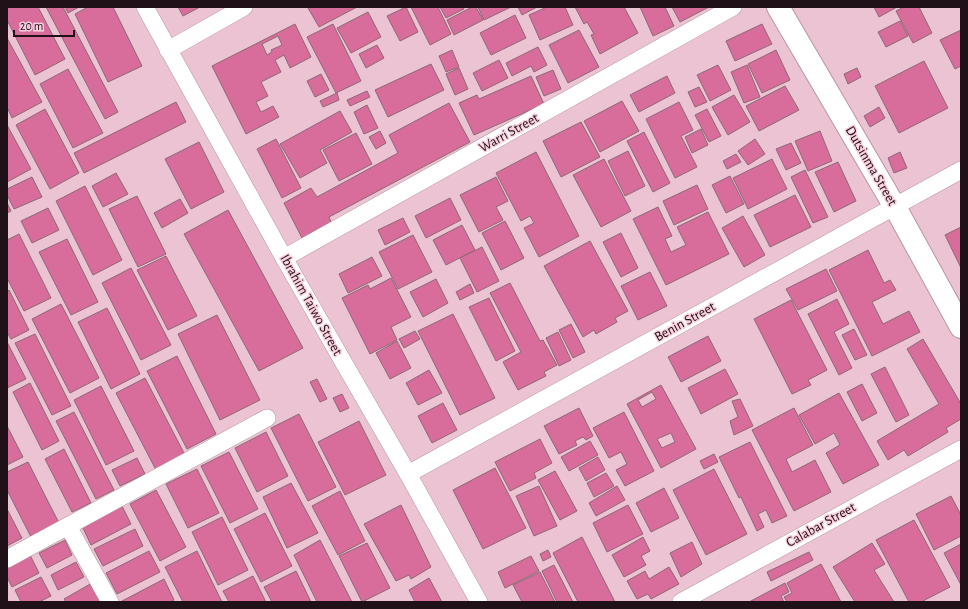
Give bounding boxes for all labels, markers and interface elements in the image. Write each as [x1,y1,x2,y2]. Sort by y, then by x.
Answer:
scale bar [14,12,74,38]
text: 20 m [20,20,43,32]
street label: Warri Street [477,111,542,155]
street label: Dutsinma Street [843,124,900,209]
street label: Ibrahim Taiwo Street [277,252,345,358]
street label: Benin Street [652,299,718,344]
street label: Calabar Street [784,500,859,550]

